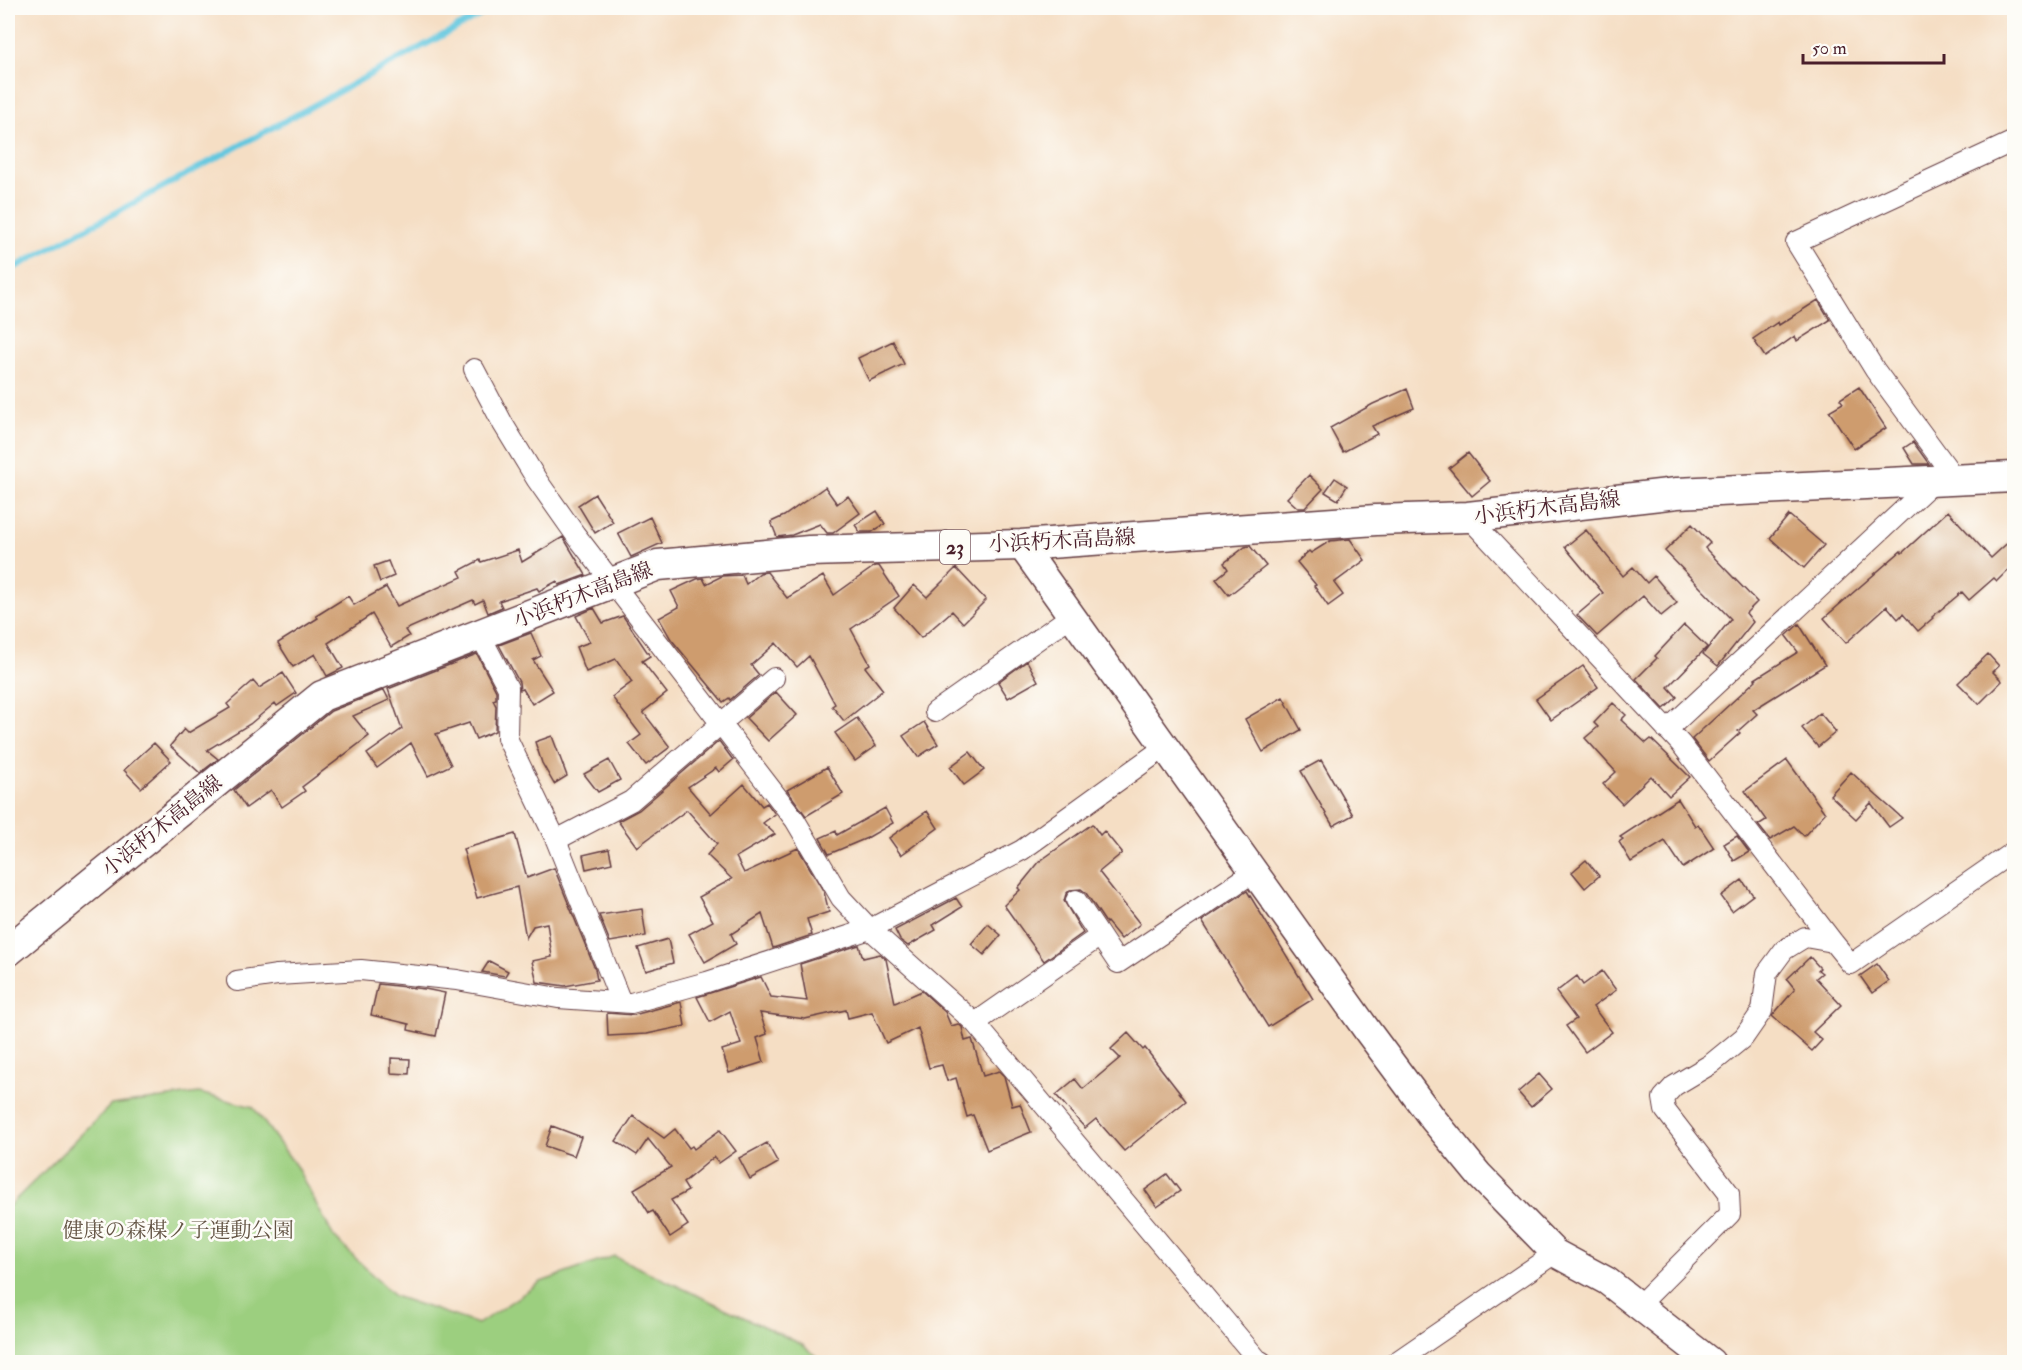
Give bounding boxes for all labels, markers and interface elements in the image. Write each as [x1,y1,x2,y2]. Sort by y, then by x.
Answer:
scale bar [1803,27,1944,65]
text: 50 m [1812,37,1847,60]
street label: 小浜朽木高島線 [1472,486,1622,530]
street label: 小浜朽木高島線 [988,524,1136,558]
road number: 23 [940,530,970,564]
street label: 小浜朽木高島線 [510,556,656,634]
street label: 小浜朽木高島線 [96,769,228,883]
park label: 健康の森楳ノ子運動公園 [63,1217,294,1244]

